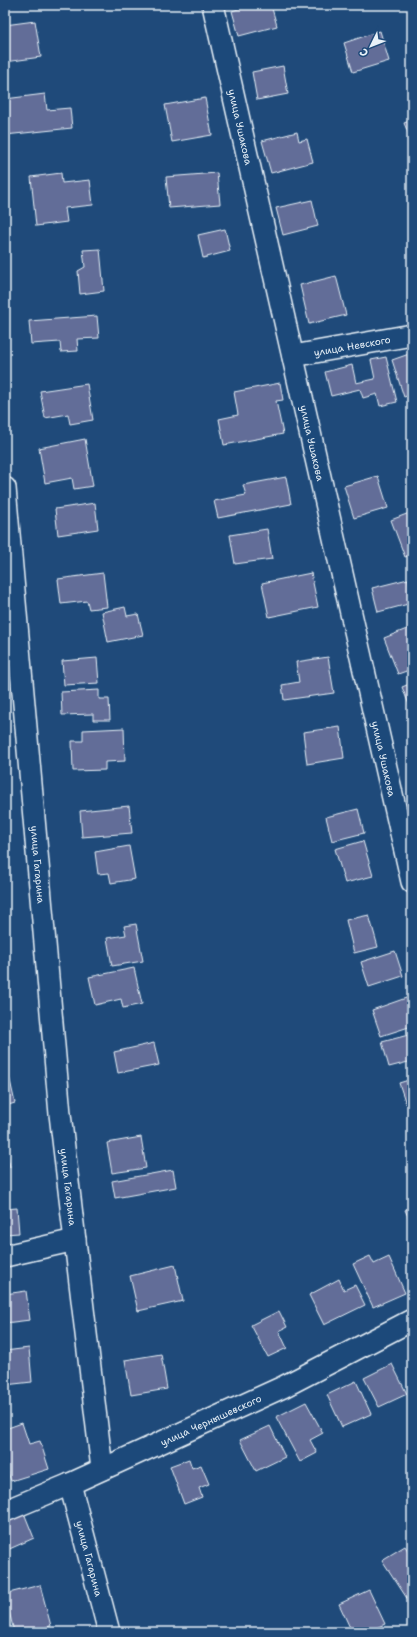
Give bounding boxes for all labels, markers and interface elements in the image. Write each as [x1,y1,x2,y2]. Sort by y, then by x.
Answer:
north arrow [351,26,391,66]
text: С [356,45,372,60]
street label: улица Ушакова [225,88,255,167]
street label: улица Невского [313,333,392,359]
street label: улица Ушакова [297,404,327,483]
street label: улица Ушакова [369,720,399,799]
street label: улица Гагарина [28,825,48,905]
street label: улица Гагарина [57,1148,79,1227]
street label: улица Чернышевского [158,1392,264,1449]
street label: улица Гагарина [73,1519,106,1599]

